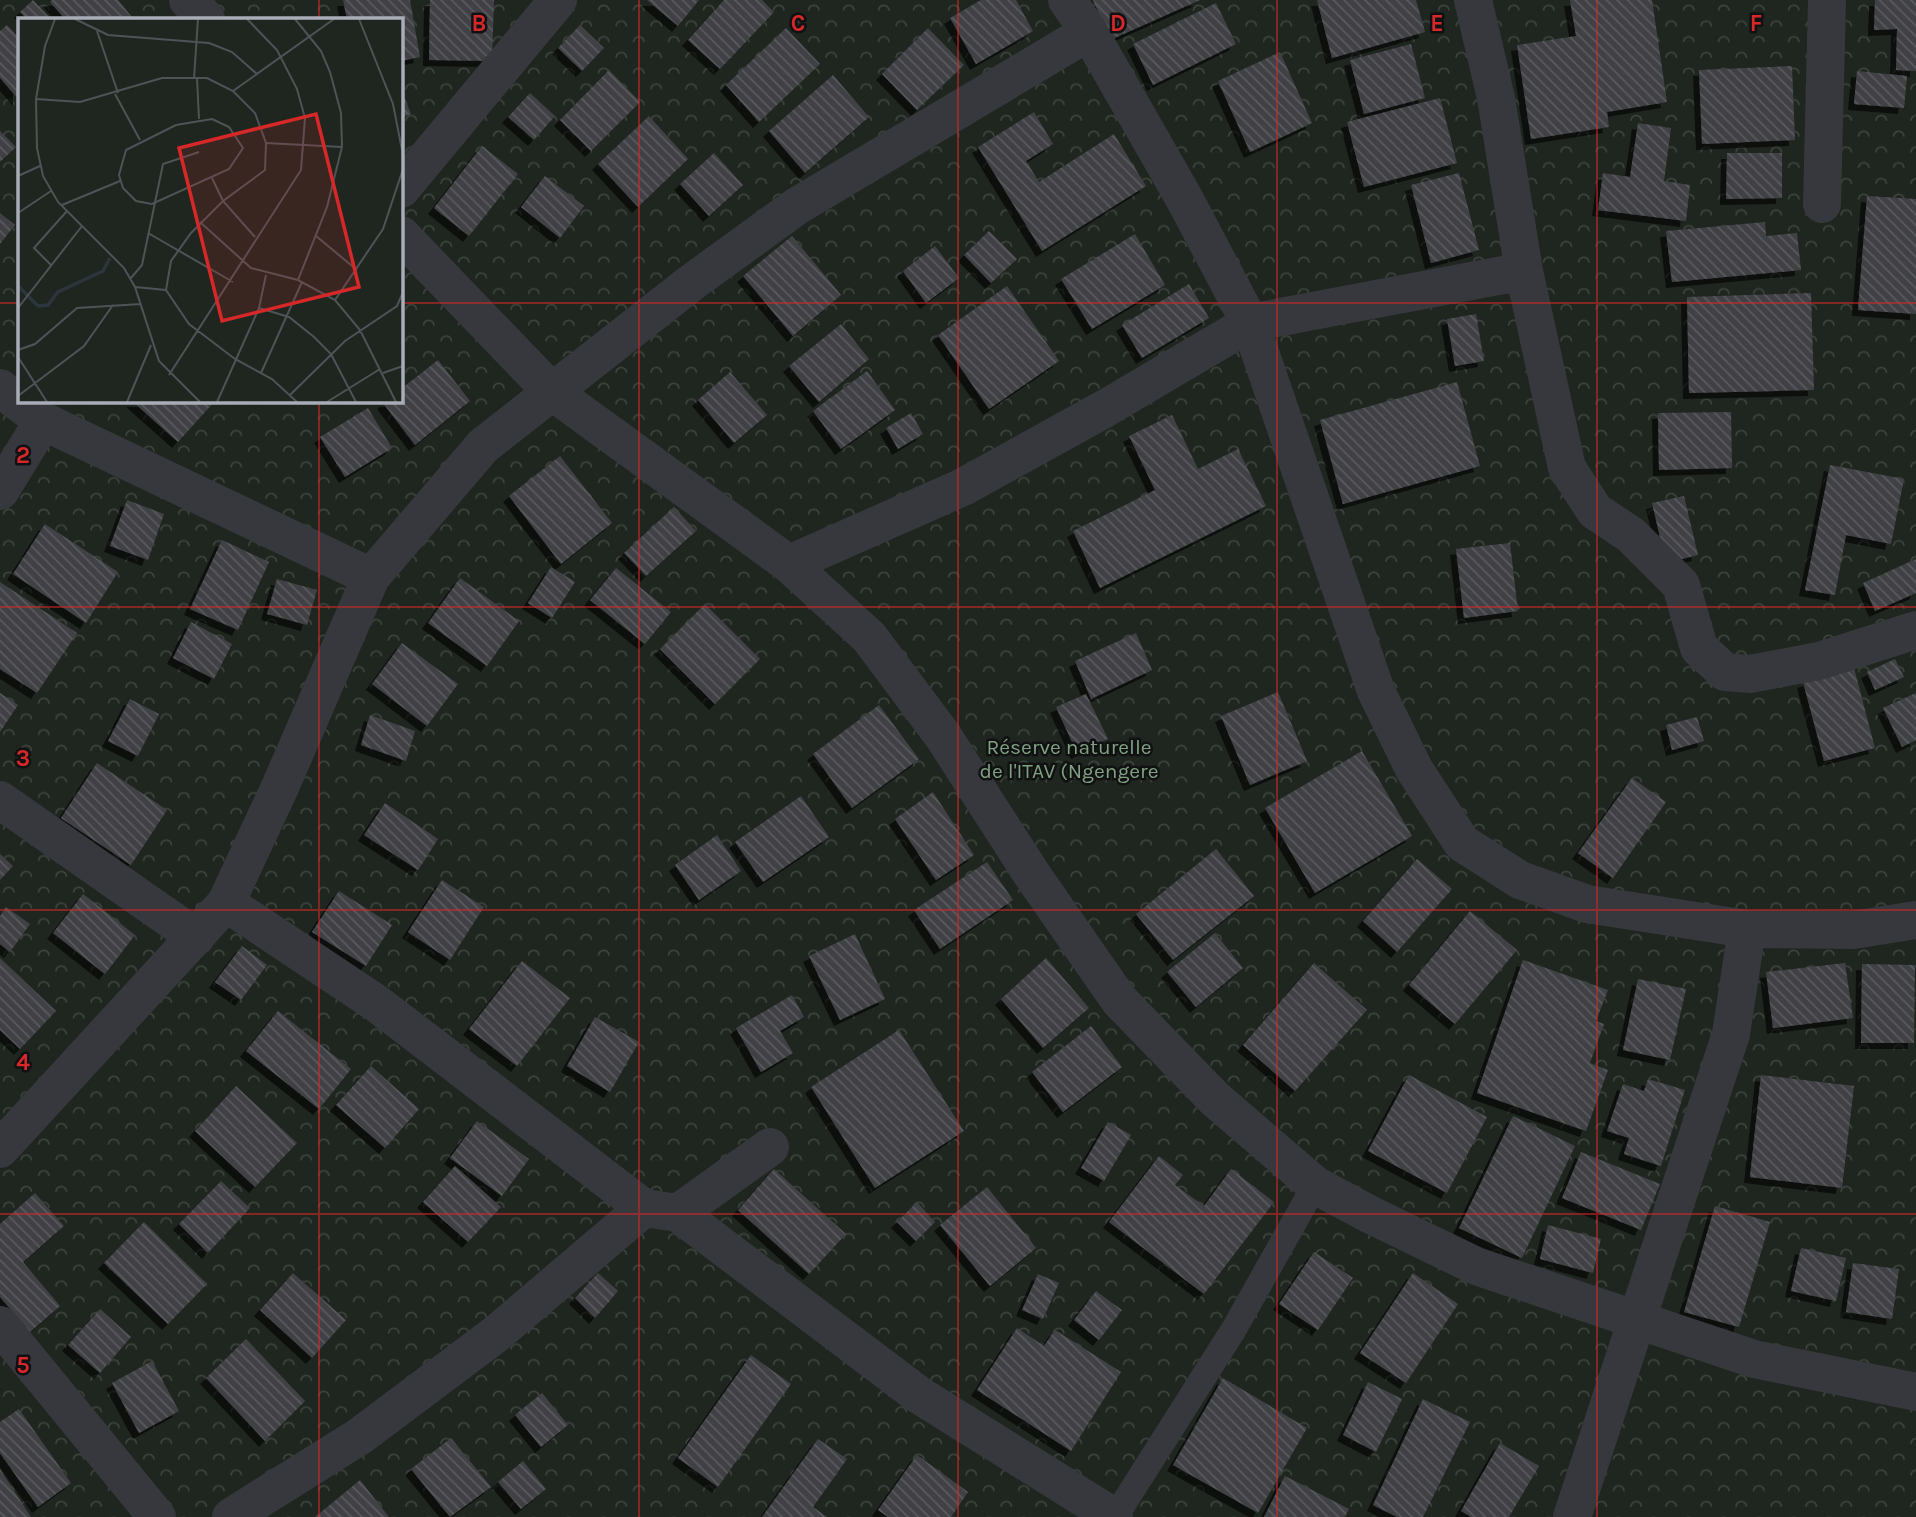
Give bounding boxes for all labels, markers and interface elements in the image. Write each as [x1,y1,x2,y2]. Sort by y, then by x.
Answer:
text: B [472,10,486,37]
text: C [791,10,805,37]
text: D [1110,10,1126,37]
text: E [1430,10,1444,37]
text: F [1750,10,1762,37]
inset map [18,18,402,402]
text: 2 [16,442,30,469]
park label: Réserve naturelle de l'ITAV (Ngengere [980,735,1158,783]
text: 3 [16,745,30,772]
text: 4 [16,1049,30,1076]
text: 5 [16,1352,30,1379]

